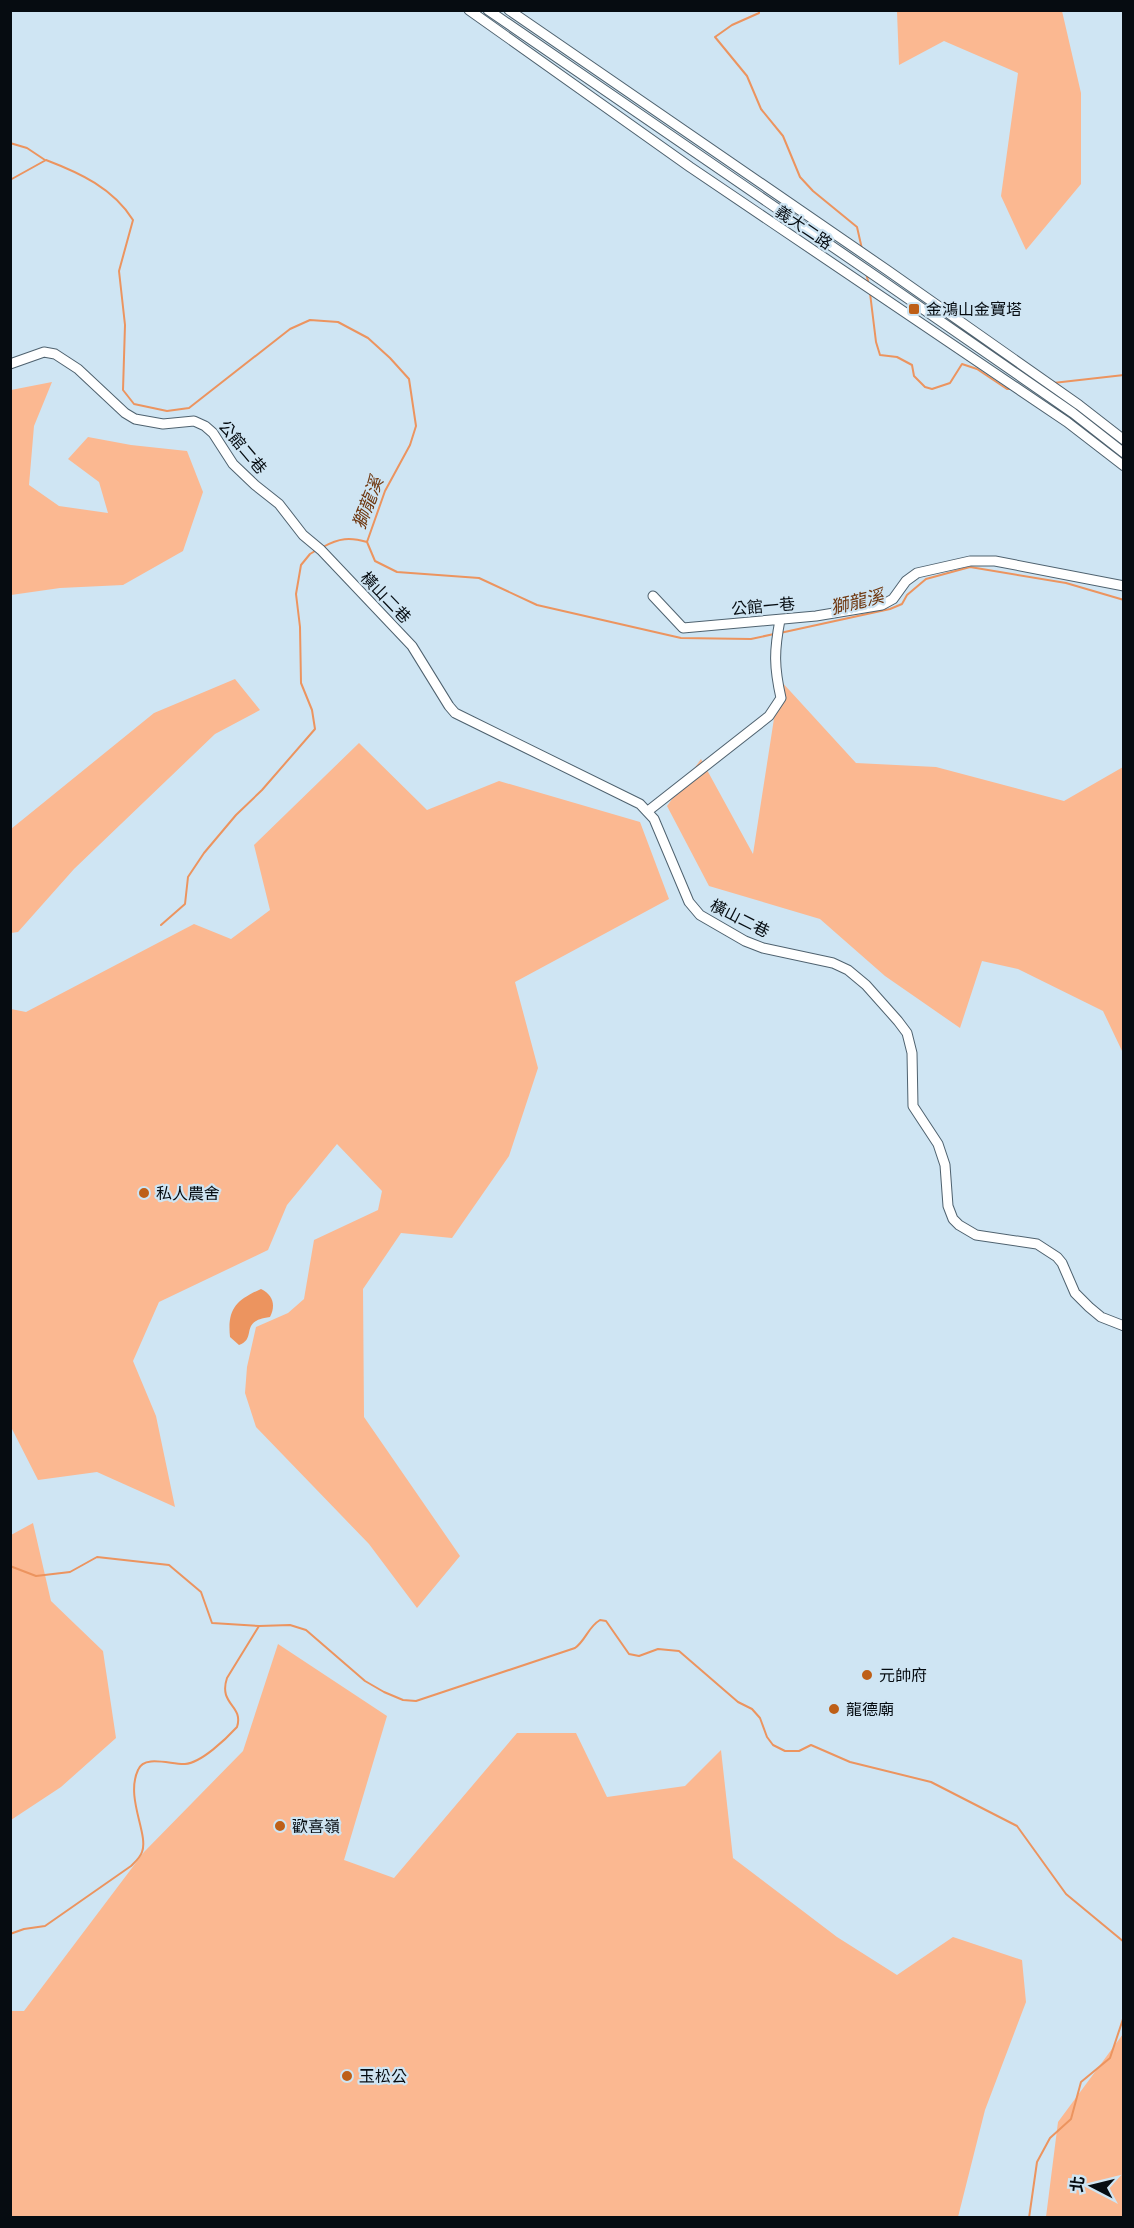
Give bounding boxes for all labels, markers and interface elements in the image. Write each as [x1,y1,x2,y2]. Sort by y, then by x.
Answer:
street label: 義大二路 [772,202,836,253]
place label: 金鴻山金寶塔 [926,300,1022,319]
marker: 金鴻山金寶塔 [907,302,921,316]
street label: 公館二巷 [215,417,270,478]
water label: 獅龍溪 [348,471,389,532]
street label: 橫山二巷 [357,568,415,627]
water label: 獅龍溪 [828,584,889,619]
street label: 公館一巷 [730,594,796,619]
street label: 橫山二巷 [707,895,773,941]
place label: 私人農舍 [156,1184,220,1203]
marker: 私人農舍 [137,1186,151,1200]
place label: 元帥府 [879,1666,927,1685]
marker: 元帥府 [860,1668,874,1682]
place label: 龍德廟 [846,1700,894,1719]
marker: 龍德廟 [827,1702,841,1716]
place label: 歡喜嶺 [292,1817,340,1836]
marker: 歡喜嶺 [273,1819,287,1833]
place label: 玉松公 [359,2067,407,2086]
marker: 玉松公 [340,2069,354,2083]
north arrow [1062,2156,1122,2216]
text: 北 [1067,2175,1088,2193]

